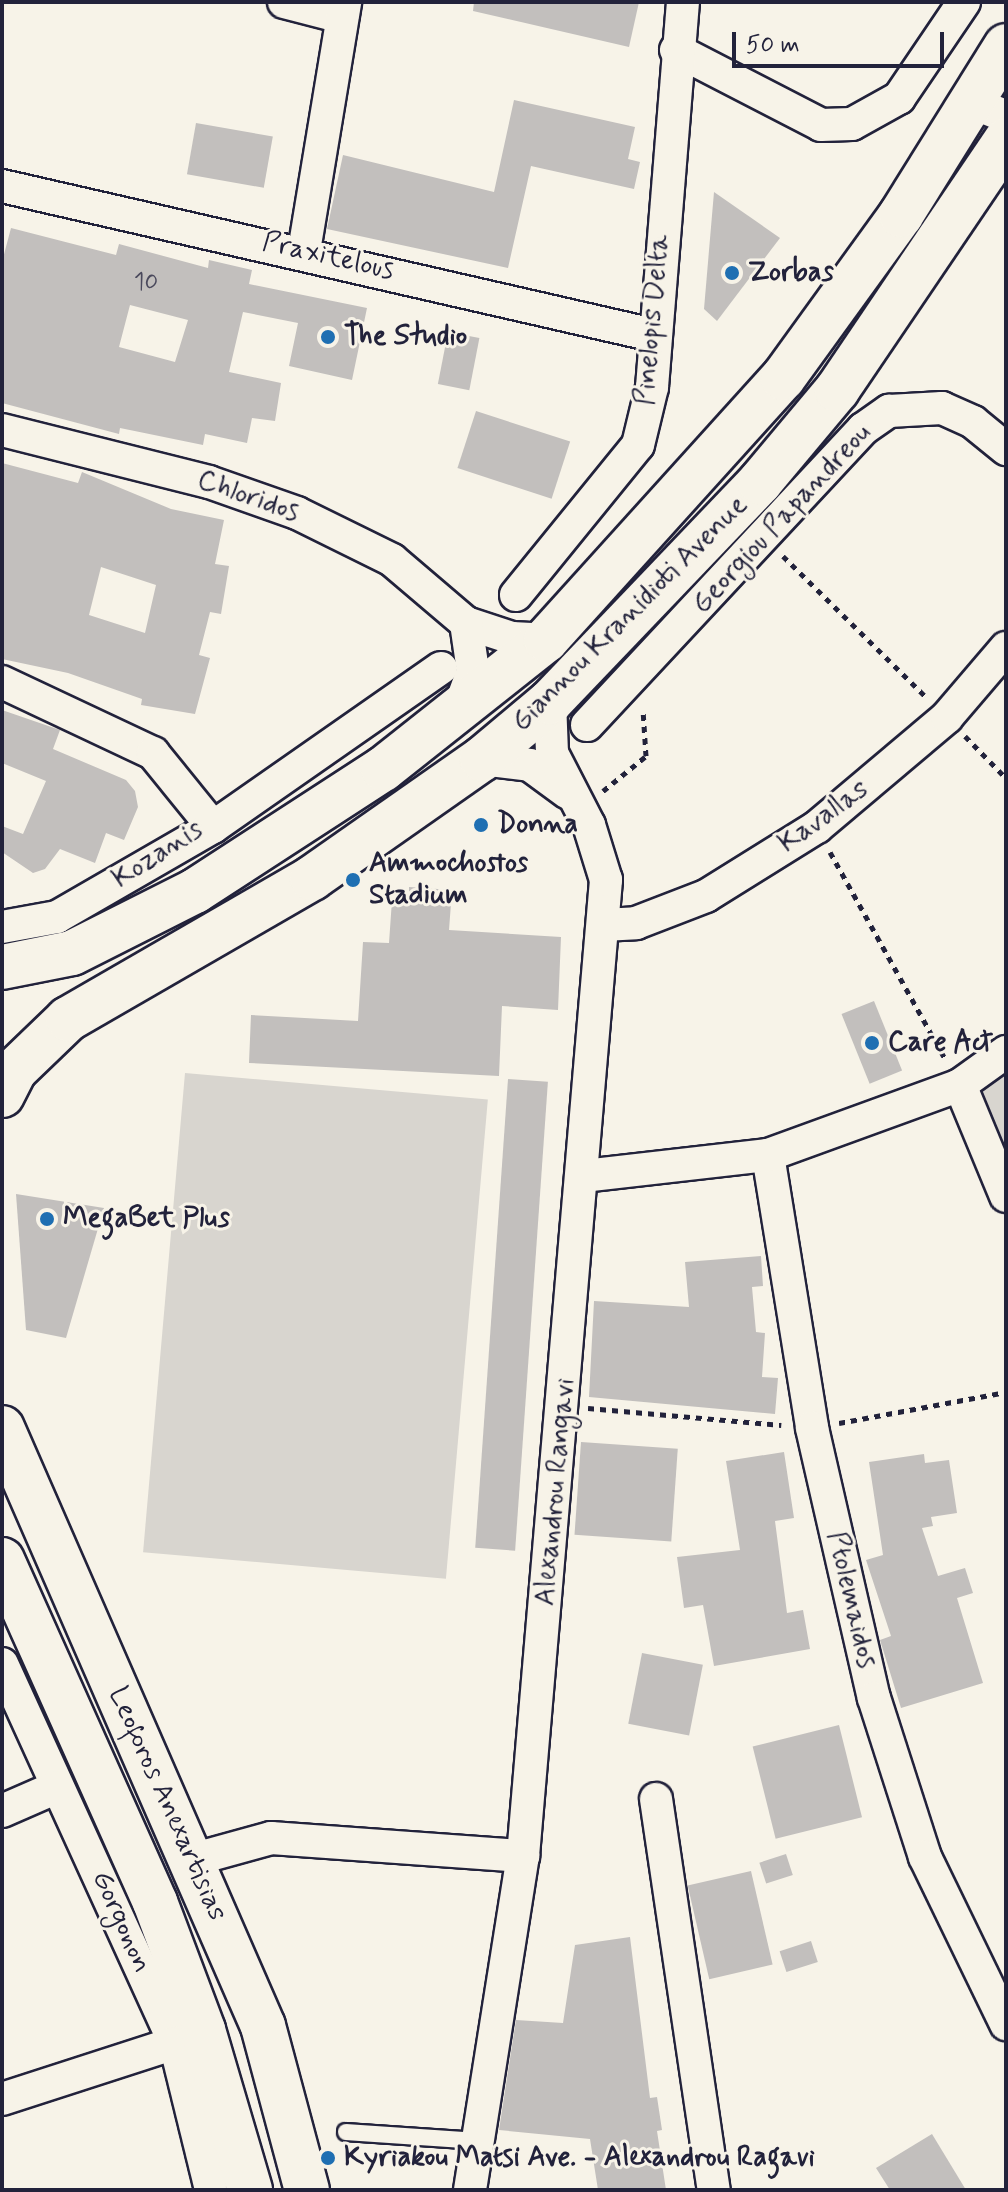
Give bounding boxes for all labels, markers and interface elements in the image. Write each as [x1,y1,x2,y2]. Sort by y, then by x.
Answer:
scale bar [736,16,948,66]
text: 50 m [746,30,800,61]
street label: Praxitelous [259,226,397,288]
street label: Pinelopis Delta [629,234,677,406]
place label: Zorbas [748,256,834,290]
marker: Zorbas [723,264,741,282]
house number: 10 [134,269,158,297]
place label: The Studio [344,320,467,354]
marker: The Studio [319,328,337,346]
street label: Georgiou Papandreou [688,420,876,618]
street label: Chloridos [193,464,303,530]
street label: Giannou Kranidioti Avenue [504,488,756,740]
street label: Kavallas [772,773,876,861]
place label: Donna [497,808,578,842]
street label: Kozanis [106,813,210,897]
marker: Donna [472,816,490,834]
place label: Ammochostos Stadium [369,847,528,913]
marker: Ammochostos Stadium [344,871,362,889]
place label: Care Act [888,1026,993,1060]
marker: Care Act [863,1034,881,1052]
place label: MegaBet Plus [63,1202,230,1236]
marker: MegaBet Plus [38,1210,56,1228]
street label: Alexandrou Rangavi [529,1378,583,1606]
street label: Ptolemaidos [819,1528,883,1672]
street label: Leoforos Anexartisias [101,1683,233,1925]
street label: Gorgonon [84,1866,158,1978]
place label: Kyriakou Matsi Ave. - Alexandrou Ragavi [344,2141,813,2175]
marker: Kyriakou Matsi Ave. - Alexandrou Ragavi [319,2149,337,2167]

